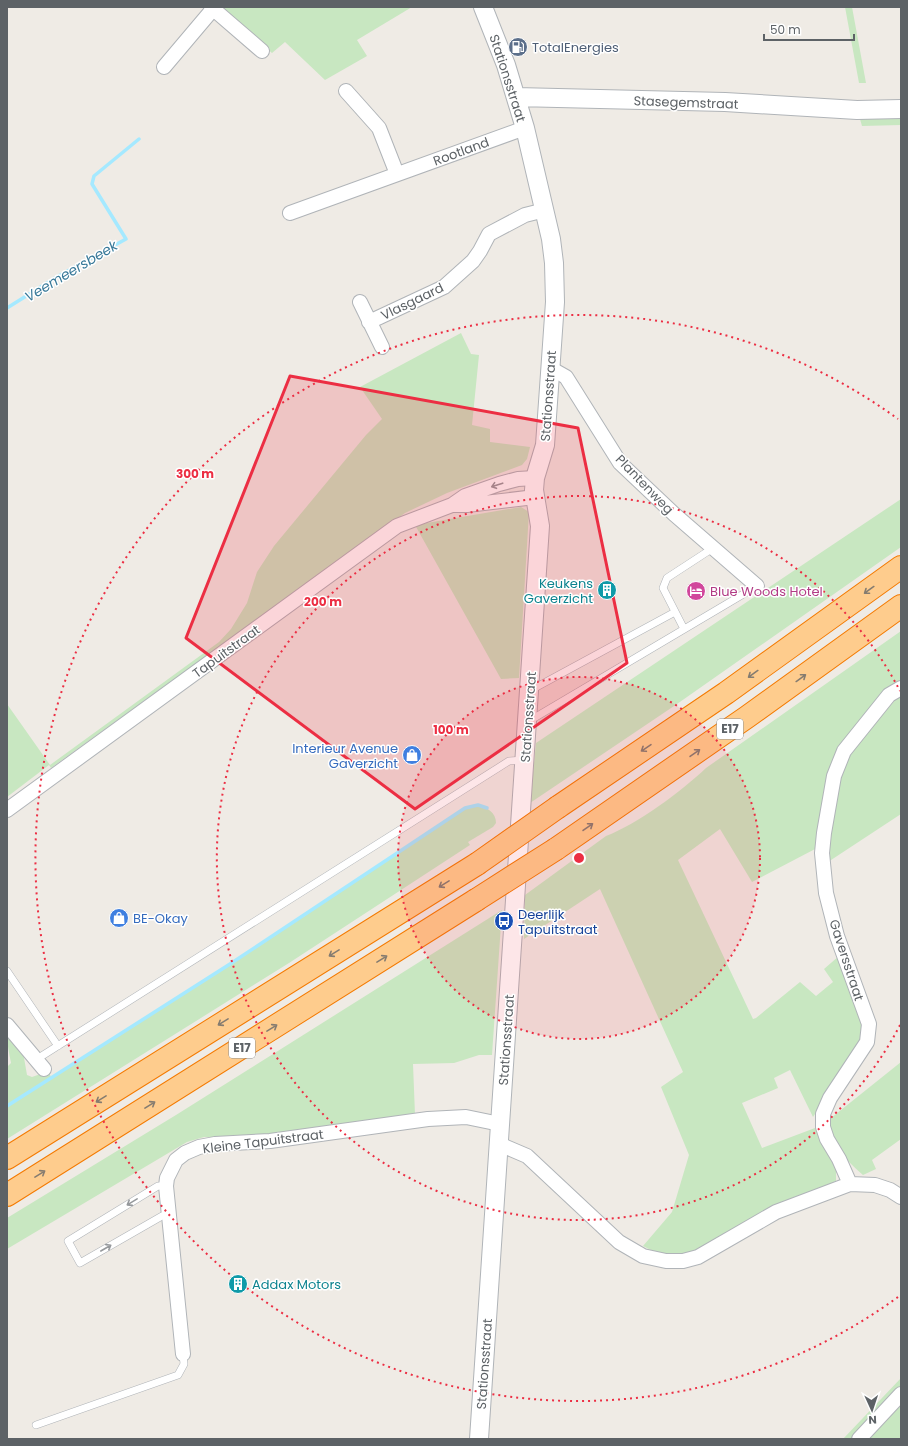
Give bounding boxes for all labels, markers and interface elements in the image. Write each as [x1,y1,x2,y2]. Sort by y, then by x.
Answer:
scale bar [764,16,854,42]
text: 50 m [770,21,801,38]
street label: Stationsstraat [484,32,531,125]
fuel station icon: TotalEnergies [507,36,529,58]
place label: TotalEnergies [532,38,619,57]
street label: Stasegemstraat [633,91,739,114]
street label: Rootland [430,133,492,170]
water label: Veemeersbeek [21,235,122,307]
street label: Vlasgaard [378,278,447,325]
street label: Stationsstraat [536,350,561,442]
street label: Plantenweg [611,450,678,518]
text: 300 m [176,465,214,482]
one-way arrow [491,481,503,489]
place label: Keukens Gaverzicht [524,574,593,608]
building icon: Keukens Gaverzicht [596,579,618,601]
hotel icon: Blue Woods Hotel [685,580,707,602]
place label: Blue Woods Hotel [710,582,823,601]
one-way arrow [864,586,875,594]
text: 200 m [304,593,342,610]
street label: Tapuitstraat [189,620,264,682]
one-way arrow [747,670,758,678]
street label: Stationsstraat [516,671,541,763]
one-way arrow [795,674,806,683]
road number: E17 [717,719,743,739]
text: 100 m [433,721,469,738]
place label: Interieur Avenue Gaverzicht [292,739,398,773]
shop icon: Interieur Avenue Gaverzicht [401,744,423,766]
one-way arrow [640,744,651,752]
one-way arrow [689,749,700,757]
one-way arrow [582,823,593,831]
centre of rings [572,851,586,865]
one-way arrow [438,881,450,889]
place label: Deerlijk Tapuitstraat [518,905,598,939]
shop icon: BE-Okay [108,907,130,929]
place label: BE-Okay [133,909,189,928]
bus stop icon: Deerlijk Tapuitstraat [493,910,515,932]
street label: Gaversstraat [824,917,869,1004]
one-way arrow [328,950,340,958]
one-way arrow [376,955,388,963]
street label: Stationsstraat [494,994,519,1086]
one-way arrow [217,1019,229,1027]
one-way arrow [266,1024,278,1032]
road number: E17 [229,1038,255,1058]
one-way arrow [95,1095,107,1103]
one-way arrow [144,1101,155,1109]
street label: Kleine Tapuitstraat [202,1125,325,1158]
one-way arrow [34,1170,46,1178]
one-way arrow [127,1198,138,1206]
one-way arrow [100,1244,112,1252]
building icon: Addax Motors [227,1273,249,1295]
place label: Addax Motors [252,1275,341,1294]
street label: Stationsstraat [472,1318,497,1410]
north arrow [852,1390,892,1430]
text: N [868,1412,877,1428]

